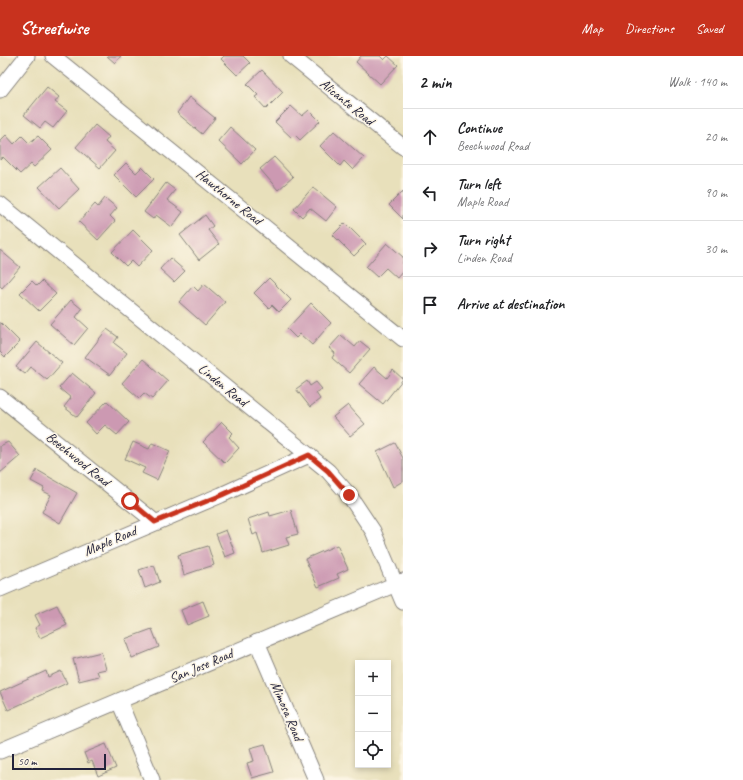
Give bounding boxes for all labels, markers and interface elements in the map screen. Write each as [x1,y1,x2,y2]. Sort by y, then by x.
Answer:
text: Streetwise [20,16,88,40]
text: Map [582,20,603,37]
text: Directions [625,20,674,37]
text: Saved [696,20,723,37]
text: 2 min [419,72,452,93]
text: Walk · 140 m [668,74,727,90]
street label: Alicante Road [316,75,379,131]
text: Continue [457,119,502,138]
icon: ahead [419,126,441,148]
text: 20 m [705,129,727,145]
text: Beechwood Road [457,138,529,154]
street label: Hawthorne Road [193,165,267,230]
text: Turn left [457,175,500,194]
icon: left [419,182,441,204]
text: 90 m [705,185,727,201]
text: Maple Road [457,194,508,210]
text: Turn right [457,231,510,250]
icon: right [419,238,441,260]
text: 30 m [705,241,727,257]
text: Linden Road [457,250,512,266]
icon: arrive [419,294,441,316]
text: Arrive at destination [457,295,564,314]
street label: Linden Road [195,360,253,412]
street label: Beechwood Road [43,428,115,491]
route end [340,486,358,504]
route start [121,492,139,510]
street label: Maple Road [81,521,141,560]
street label: San Jose Road [167,644,238,687]
map controls [355,660,391,768]
button: + [355,660,391,696]
street label: Mimosa Road [267,679,308,746]
button: − [355,696,391,732]
button: locate [355,732,391,768]
scale bar [12,752,106,771]
text: 50 m [18,754,37,768]

